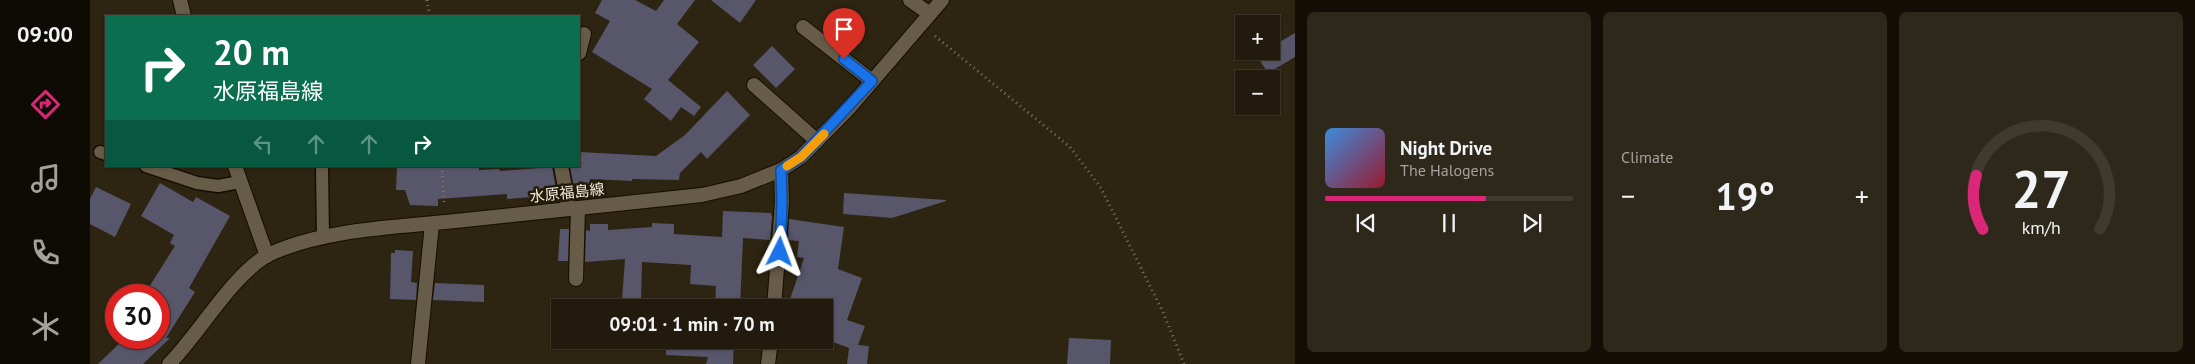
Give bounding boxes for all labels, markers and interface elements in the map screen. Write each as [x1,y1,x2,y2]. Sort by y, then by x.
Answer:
pin [823,8,865,59]
icon: arrive [830,15,858,43]
map controls [1235,15,1280,115]
button: + [1235,15,1280,60]
text: 09:00 [17,20,73,48]
text: 20 m [213,29,290,75]
icon: right [130,35,195,100]
button: − [1235,70,1280,115]
text: 水原福島線 [213,77,323,105]
icon: directions [28,87,63,122]
icon: left [249,130,277,158]
icon: ahead [302,130,330,158]
icon: ahead [355,130,383,158]
icon: right [408,130,436,158]
text: Night Drive [1400,136,1492,160]
text: Climate [1621,147,1673,167]
text: 27 [2012,155,2070,222]
text: The Halogens [1400,160,1494,180]
icon: music [28,161,63,196]
text: 19° [1715,171,1775,220]
text: − [1621,177,1635,214]
text: + [1855,177,1869,214]
street label: 水原福島線 [529,179,605,206]
icon: previous [1352,209,1380,237]
icon: pause [1435,209,1463,237]
icon: next [1518,209,1546,237]
text: km/h [2021,216,2061,239]
position arrow [753,225,805,277]
icon: phone [28,235,63,270]
speed limit sign: 30 [105,284,170,349]
icon: climate [28,309,63,344]
text: 09:01 · 1 min · 70 m [609,312,775,336]

